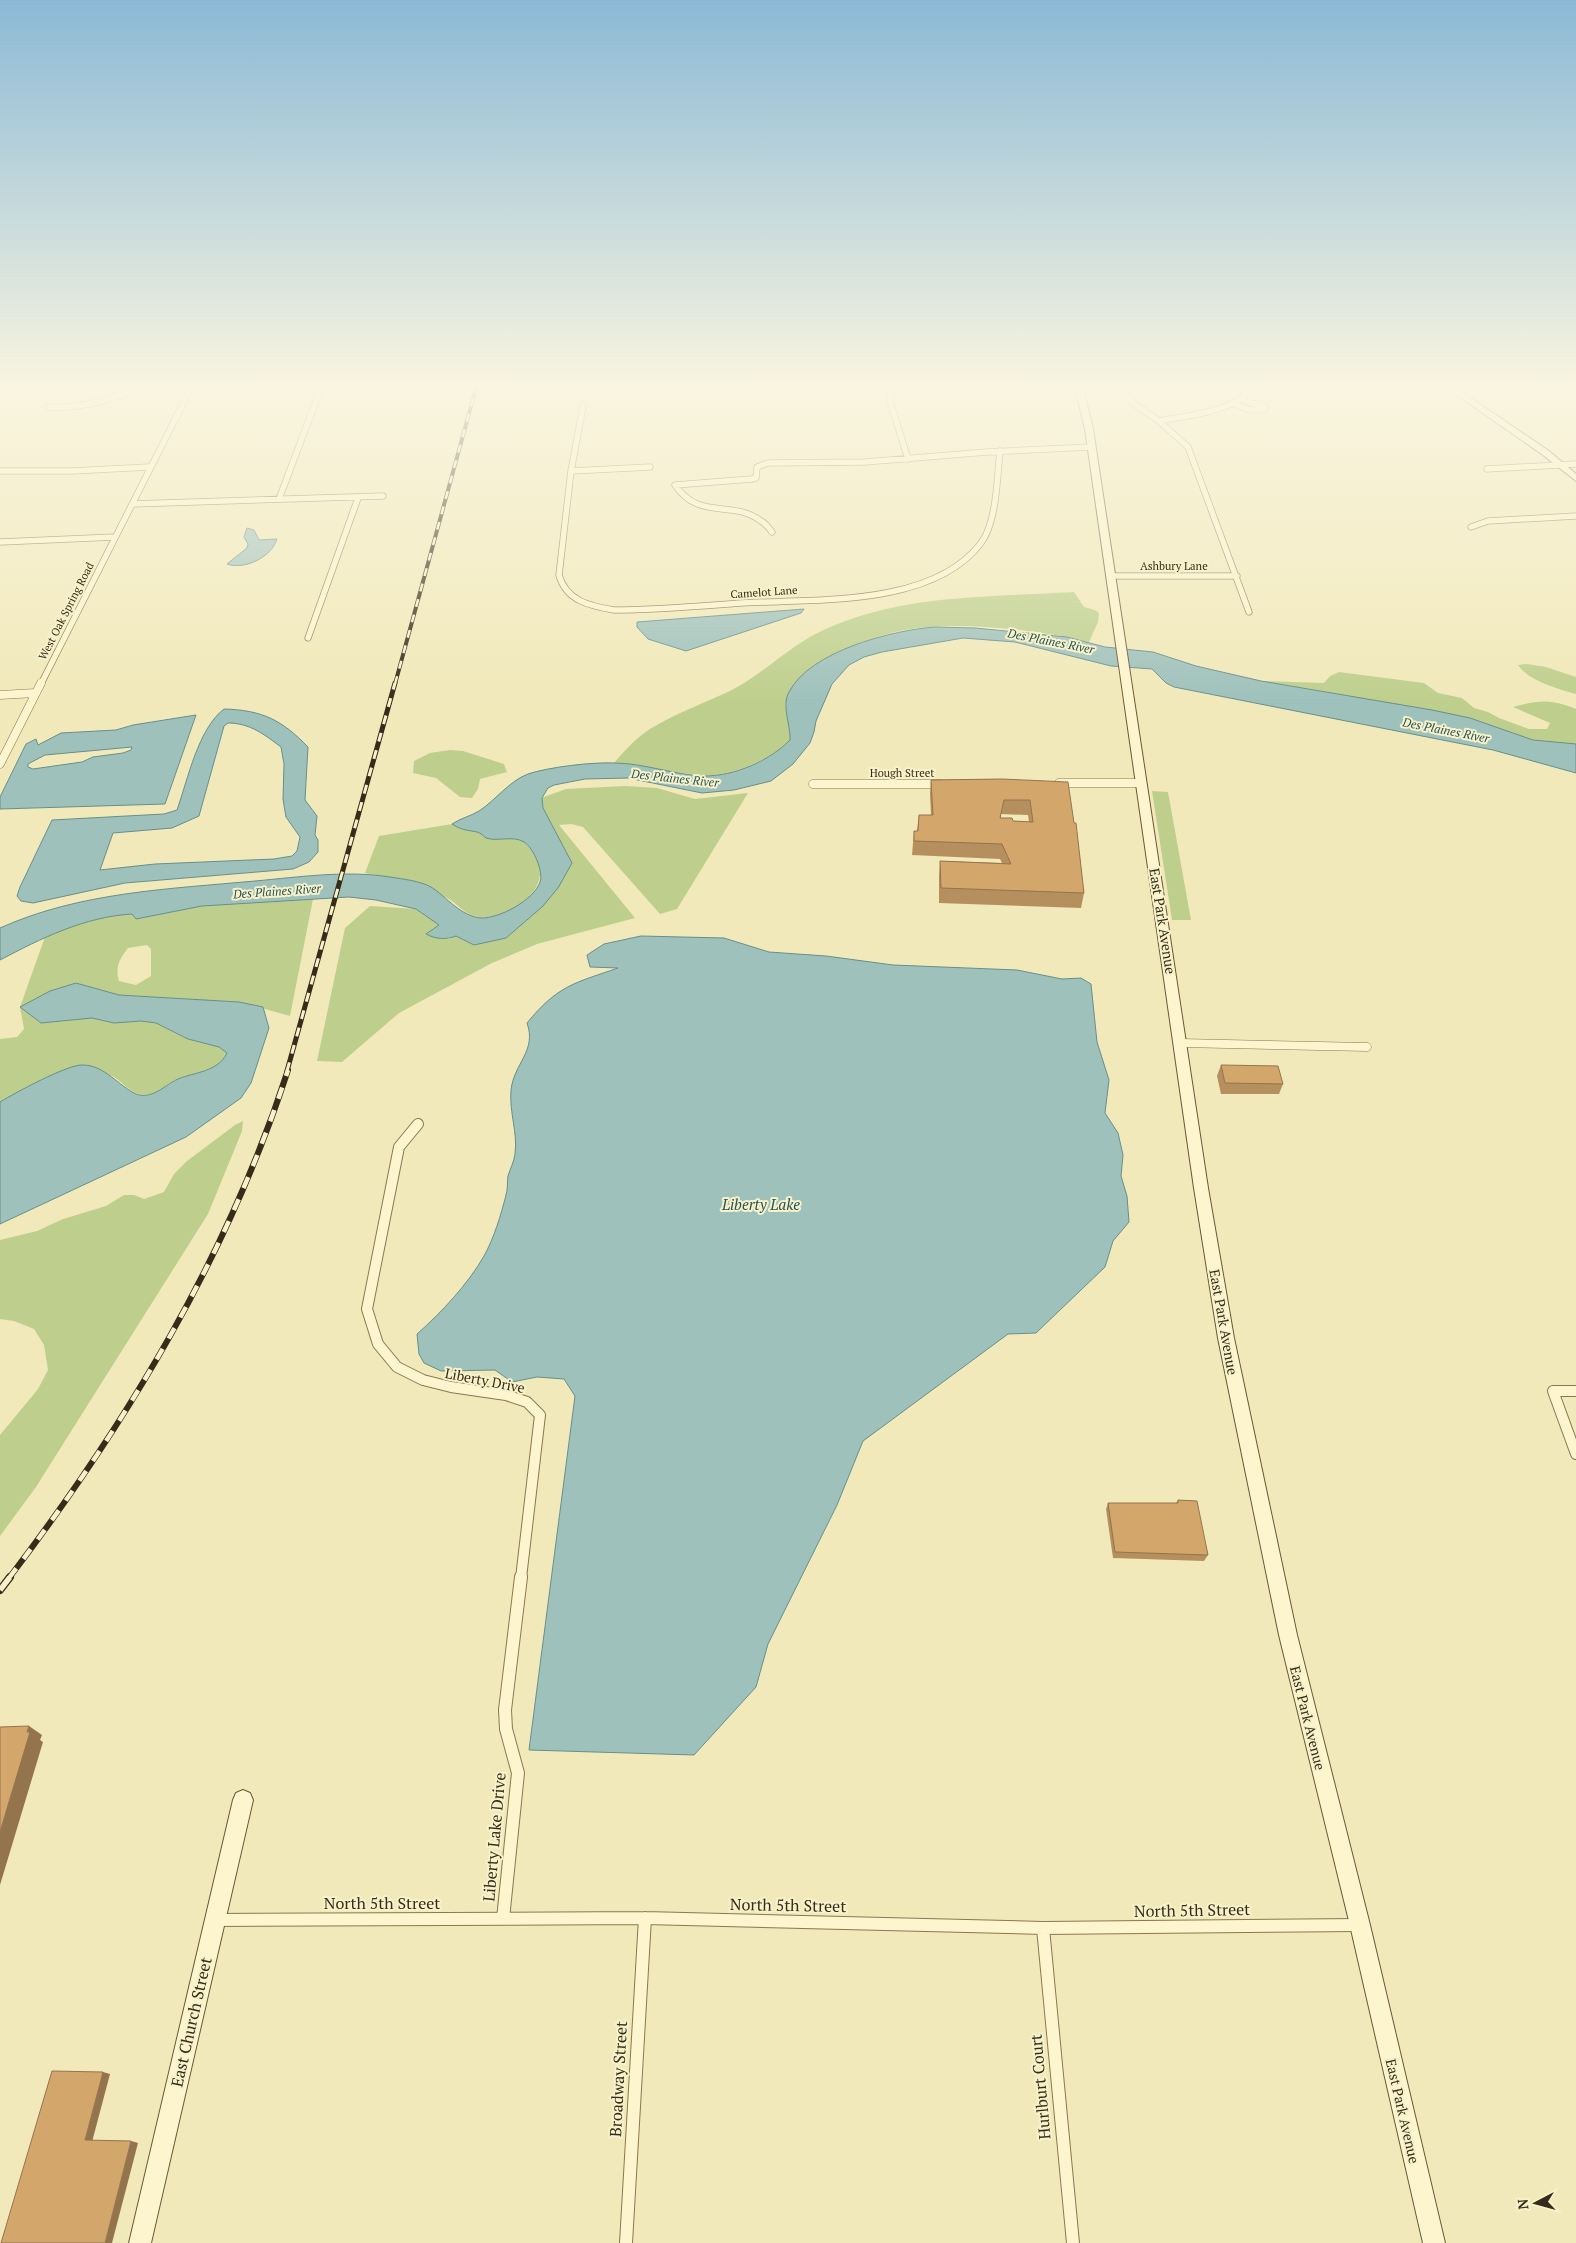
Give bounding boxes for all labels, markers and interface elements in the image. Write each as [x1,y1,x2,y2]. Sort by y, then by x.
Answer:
street label: Ashbury Lane [1140,559,1208,573]
street label: West Oak Spring Road [35,560,97,662]
street label: Camelot Lane [730,583,799,601]
water label: Des Plaines River [1005,625,1097,657]
water label: Des Plaines River [1400,714,1492,746]
water label: Des Plaines River [629,766,721,790]
street label: Hough Street [870,766,934,780]
street label: East Park Avenue [1145,867,1181,975]
water label: Des Plaines River [232,880,323,902]
water label: Liberty Lake [721,1194,800,1214]
street label: East Park Avenue [1205,1268,1243,1376]
street label: Liberty Drive [443,1363,527,1397]
street label: East Park Avenue [1286,1664,1330,1772]
street label: Liberty Lake Drive [477,1772,511,1902]
street label: North 5th Street [324,1892,440,1914]
street label: North 5th Street [730,1893,846,1917]
street label: North 5th Street [1134,1898,1250,1922]
street label: East Church Street [165,1955,217,2089]
street label: Broadway Street [604,2020,632,2138]
street label: Hurlburt Court [1024,2033,1056,2141]
street label: East Park Avenue [1382,2057,1424,2165]
north arrow [1511,2178,1561,2228]
text: N [1513,2198,1533,2211]

